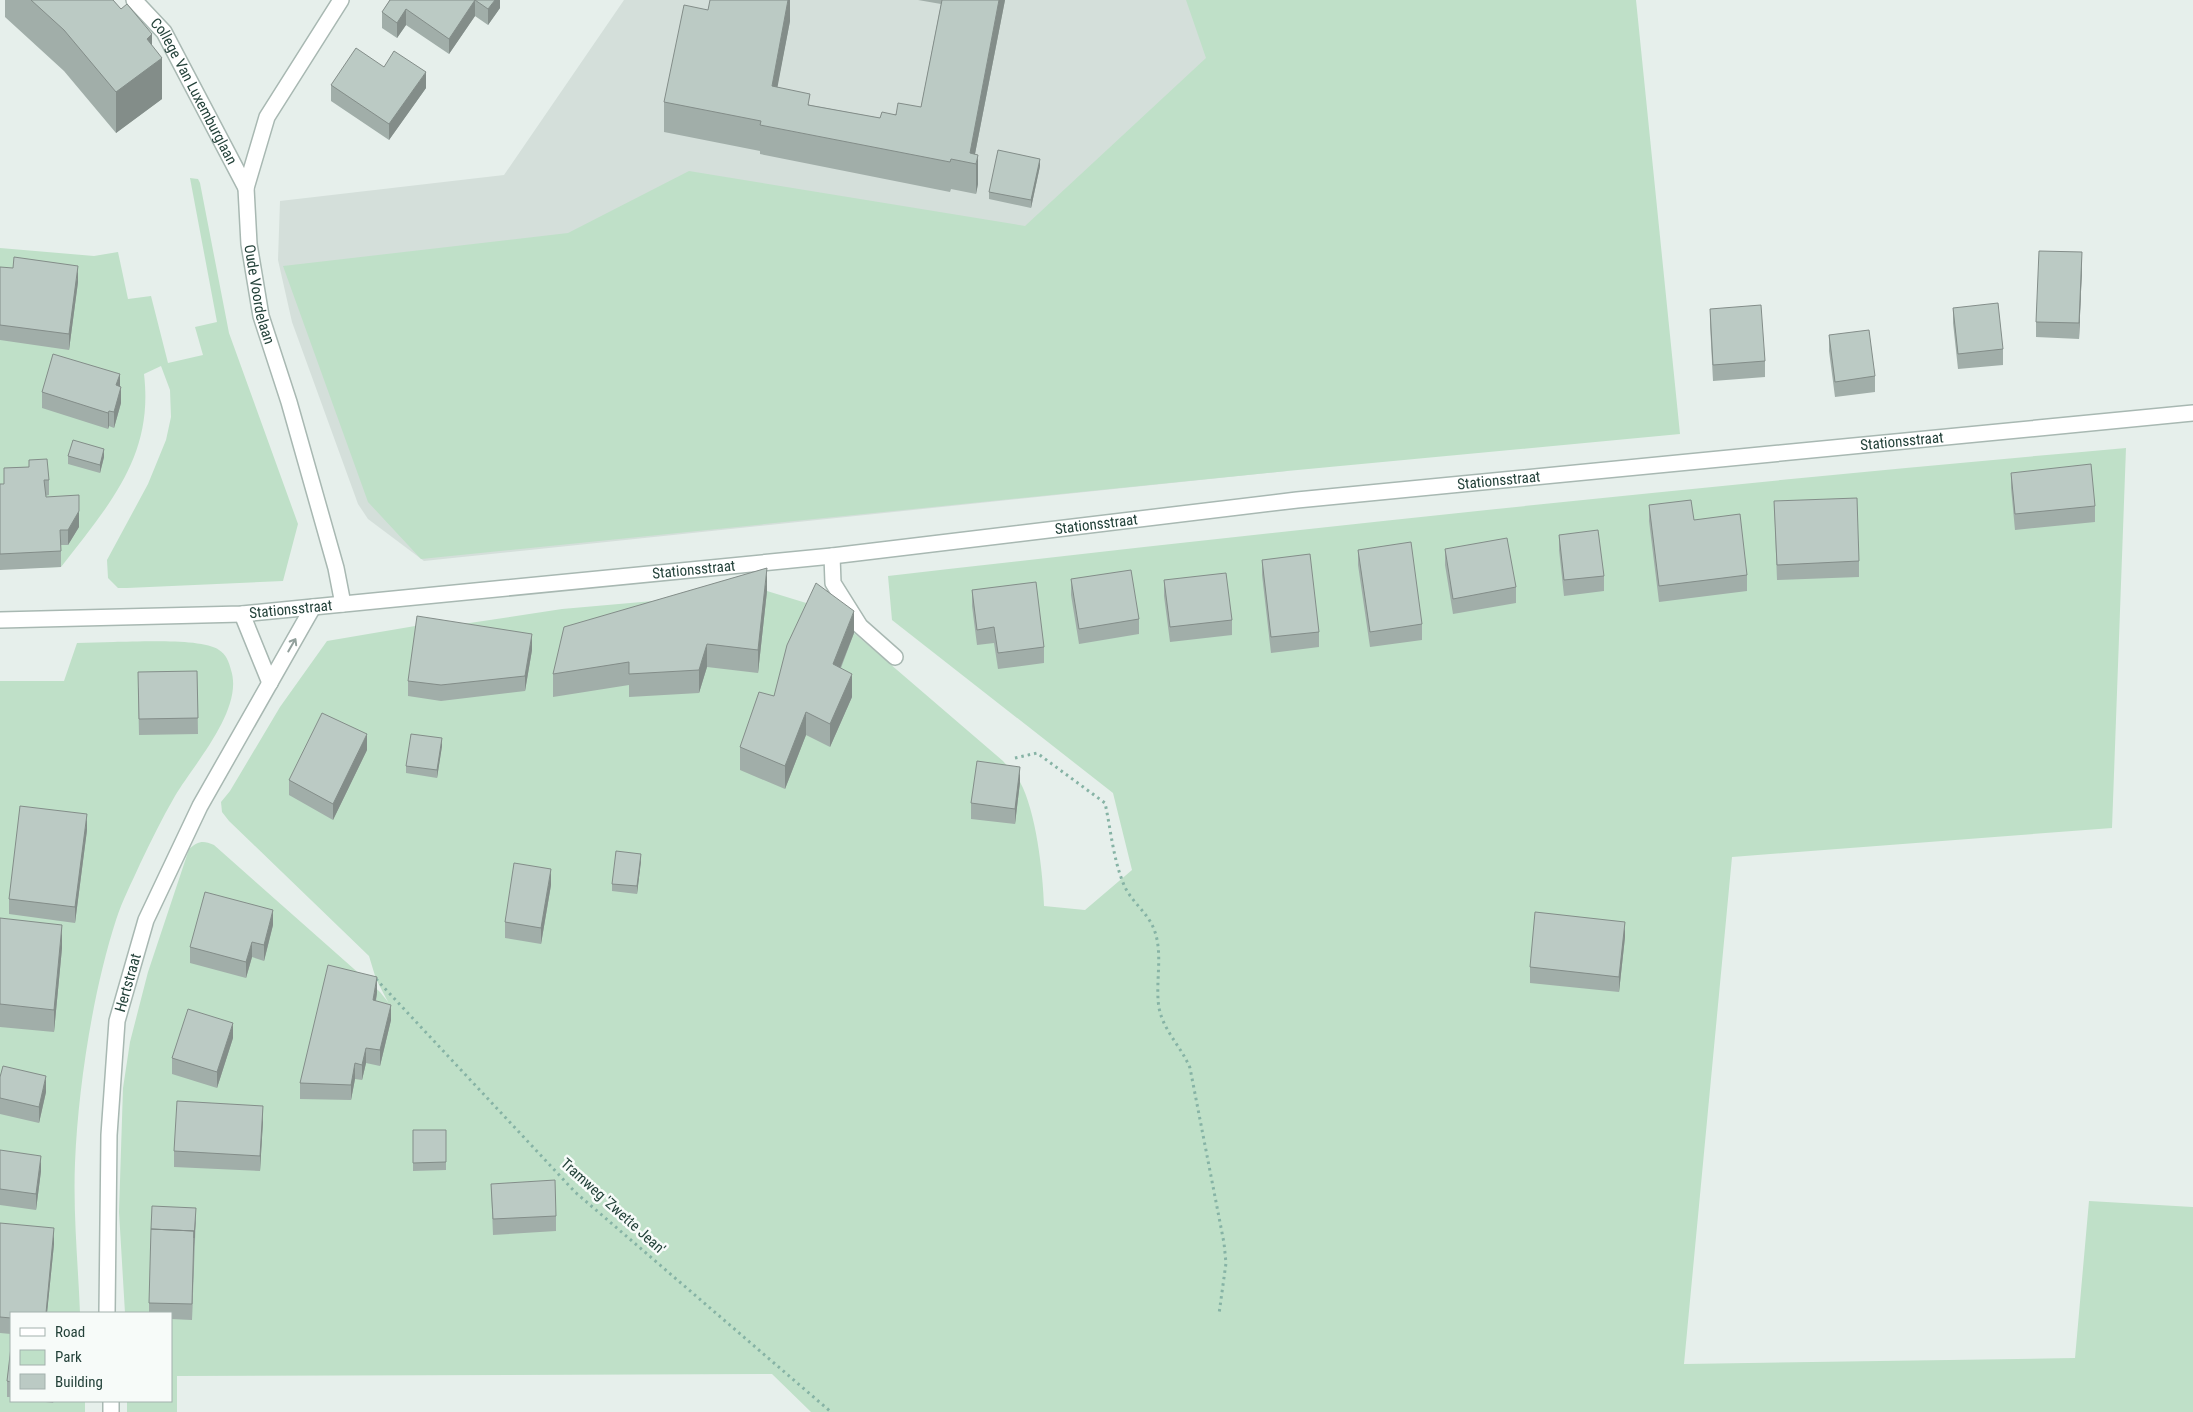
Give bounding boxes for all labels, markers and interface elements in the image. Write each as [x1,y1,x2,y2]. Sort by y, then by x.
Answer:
street label: College Van Luxemburglaan [146,14,241,167]
street label: Oude Voordelaan [240,243,279,346]
street label: Stationsstraat [1860,428,1944,454]
street label: Stationsstraat [1456,467,1541,493]
street label: Stationsstraat [1054,510,1139,538]
street label: Stationsstraat [651,557,736,583]
street label: Stationsstraat [248,596,333,622]
one-way arrow [287,638,297,653]
street label: Hertstraat [111,951,145,1014]
street label: Tramweg 'Zwette Jean' [557,1154,669,1258]
legend [10,1312,172,1402]
text: Road [55,1323,85,1341]
text: Park [55,1348,82,1366]
text: Building [55,1373,103,1391]

